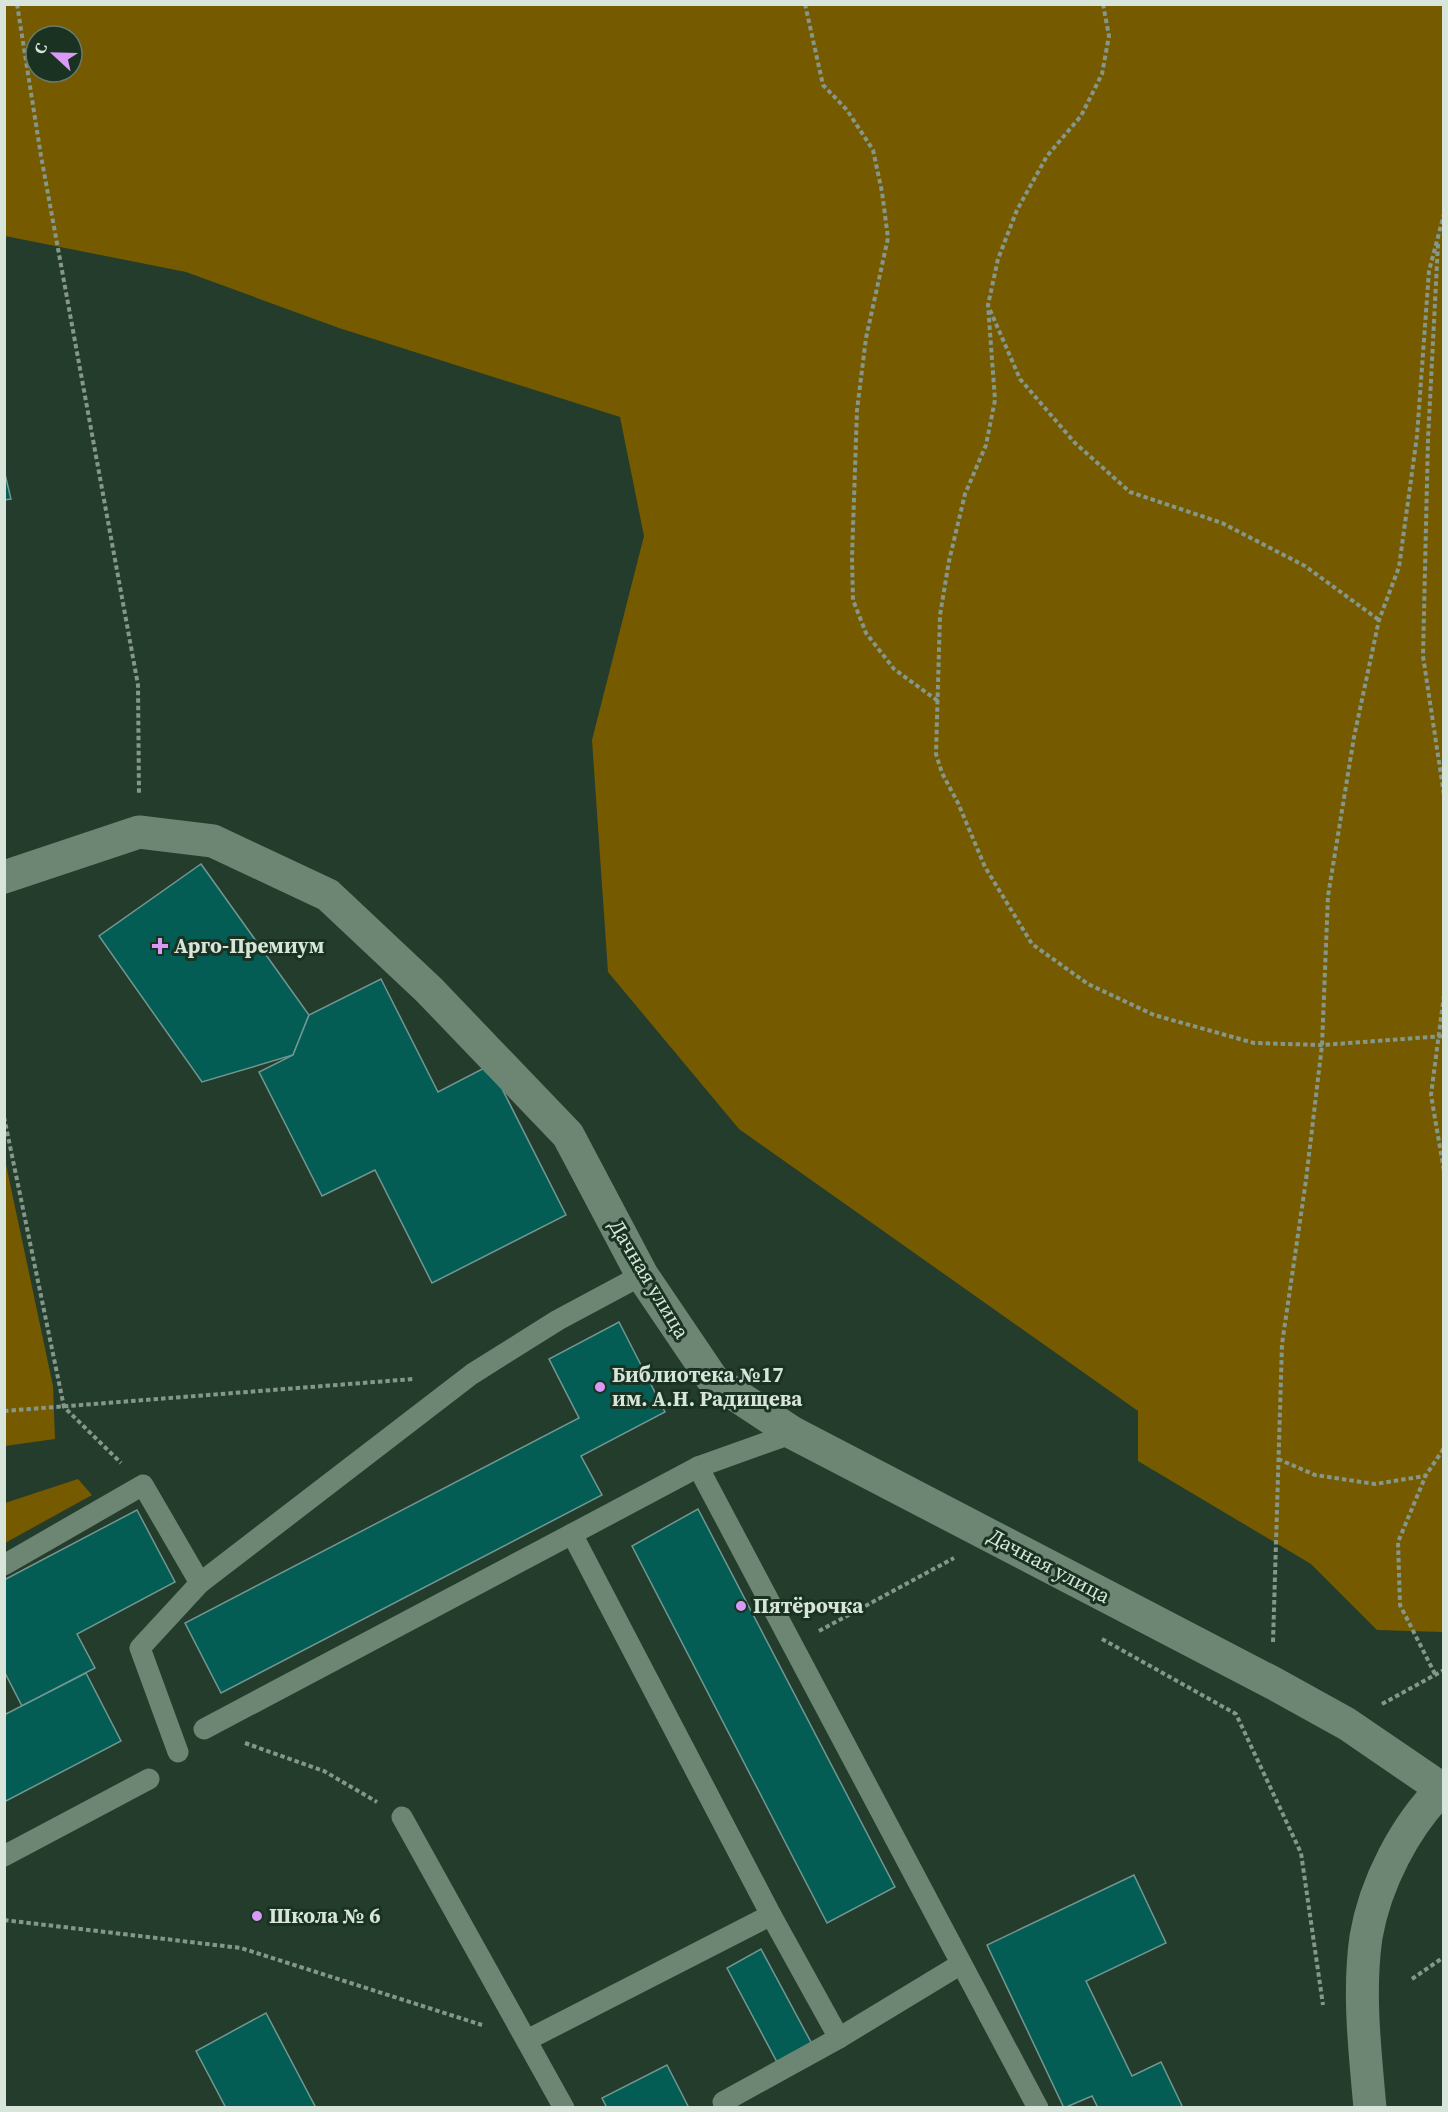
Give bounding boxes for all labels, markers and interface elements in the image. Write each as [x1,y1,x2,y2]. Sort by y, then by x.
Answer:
north arrow [24,24,84,84]
text: С [28,40,52,57]
place label: Арго-Премиум [174,931,324,960]
marker: Арго-Премиум [151,937,169,955]
street label: Дачная улица [602,1213,697,1344]
place label: Библиотека №17 им. А.Н. Радищева [612,1360,803,1413]
marker: Библиотека №17 им. А.Н. Радищева [593,1380,607,1394]
street label: Дачная улица [983,1521,1116,1610]
place label: Пятёрочка [753,1591,864,1620]
marker: Пятёрочка [734,1599,748,1613]
place label: Школа № 6 [269,1901,381,1930]
marker: Школа № 6 [250,1909,264,1923]

